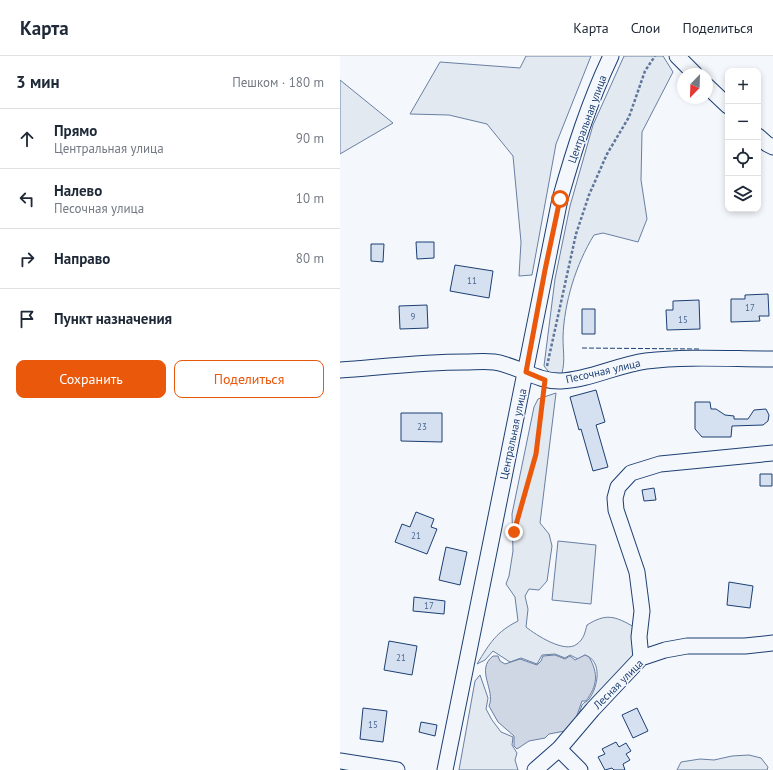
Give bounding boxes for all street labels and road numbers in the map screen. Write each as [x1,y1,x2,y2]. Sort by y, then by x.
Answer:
street label: Центральная улица [565,73,609,165]
street label: Песочная улица [564,356,642,386]
street label: Центральная улица [497,387,529,481]
street label: Лесная улица [589,656,646,713]

